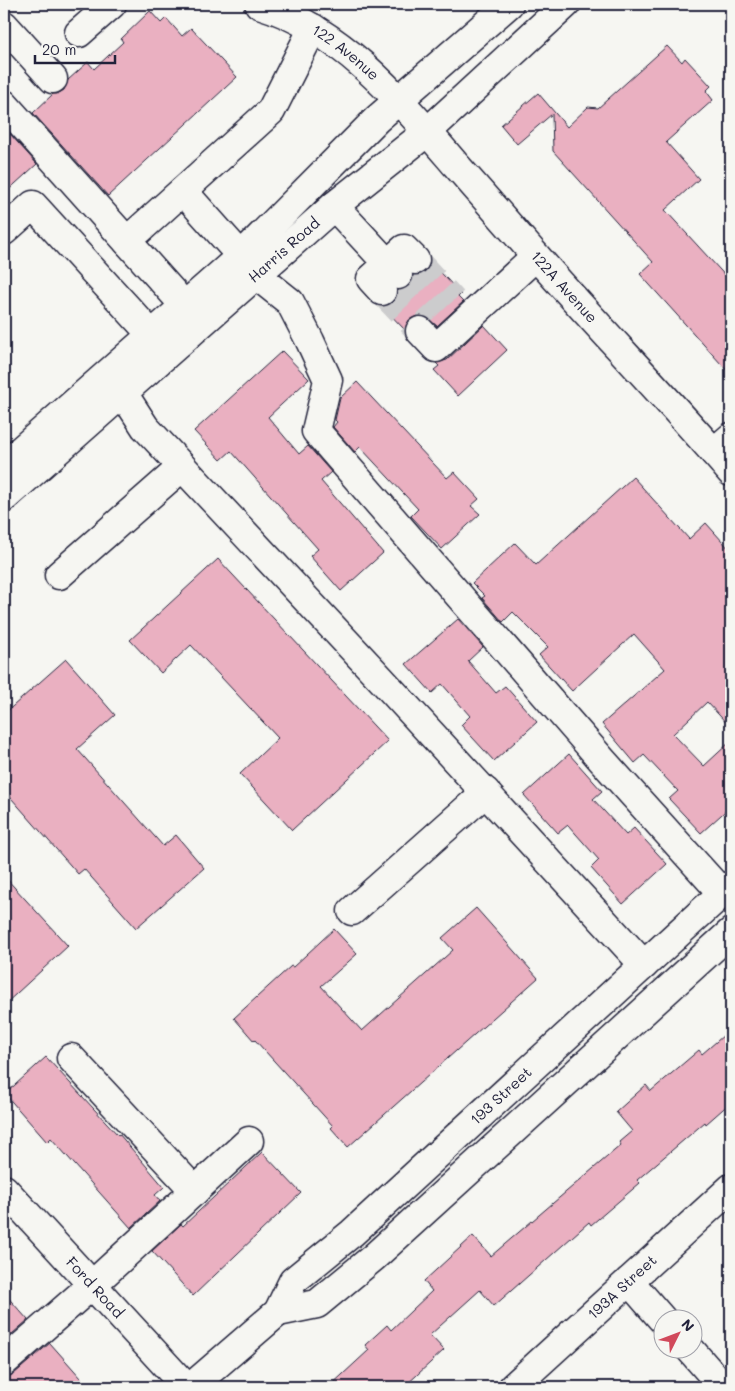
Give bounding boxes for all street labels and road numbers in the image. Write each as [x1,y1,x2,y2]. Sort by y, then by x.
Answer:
street label: 122 Avenue [309,19,384,84]
street label: Harris Road [243,212,323,286]
street label: 122A Avenue [527,246,602,327]
street label: 193 Street [465,1062,536,1129]
street label: 193A Street [583,1250,661,1323]
street label: Ford Road [62,1252,129,1322]

